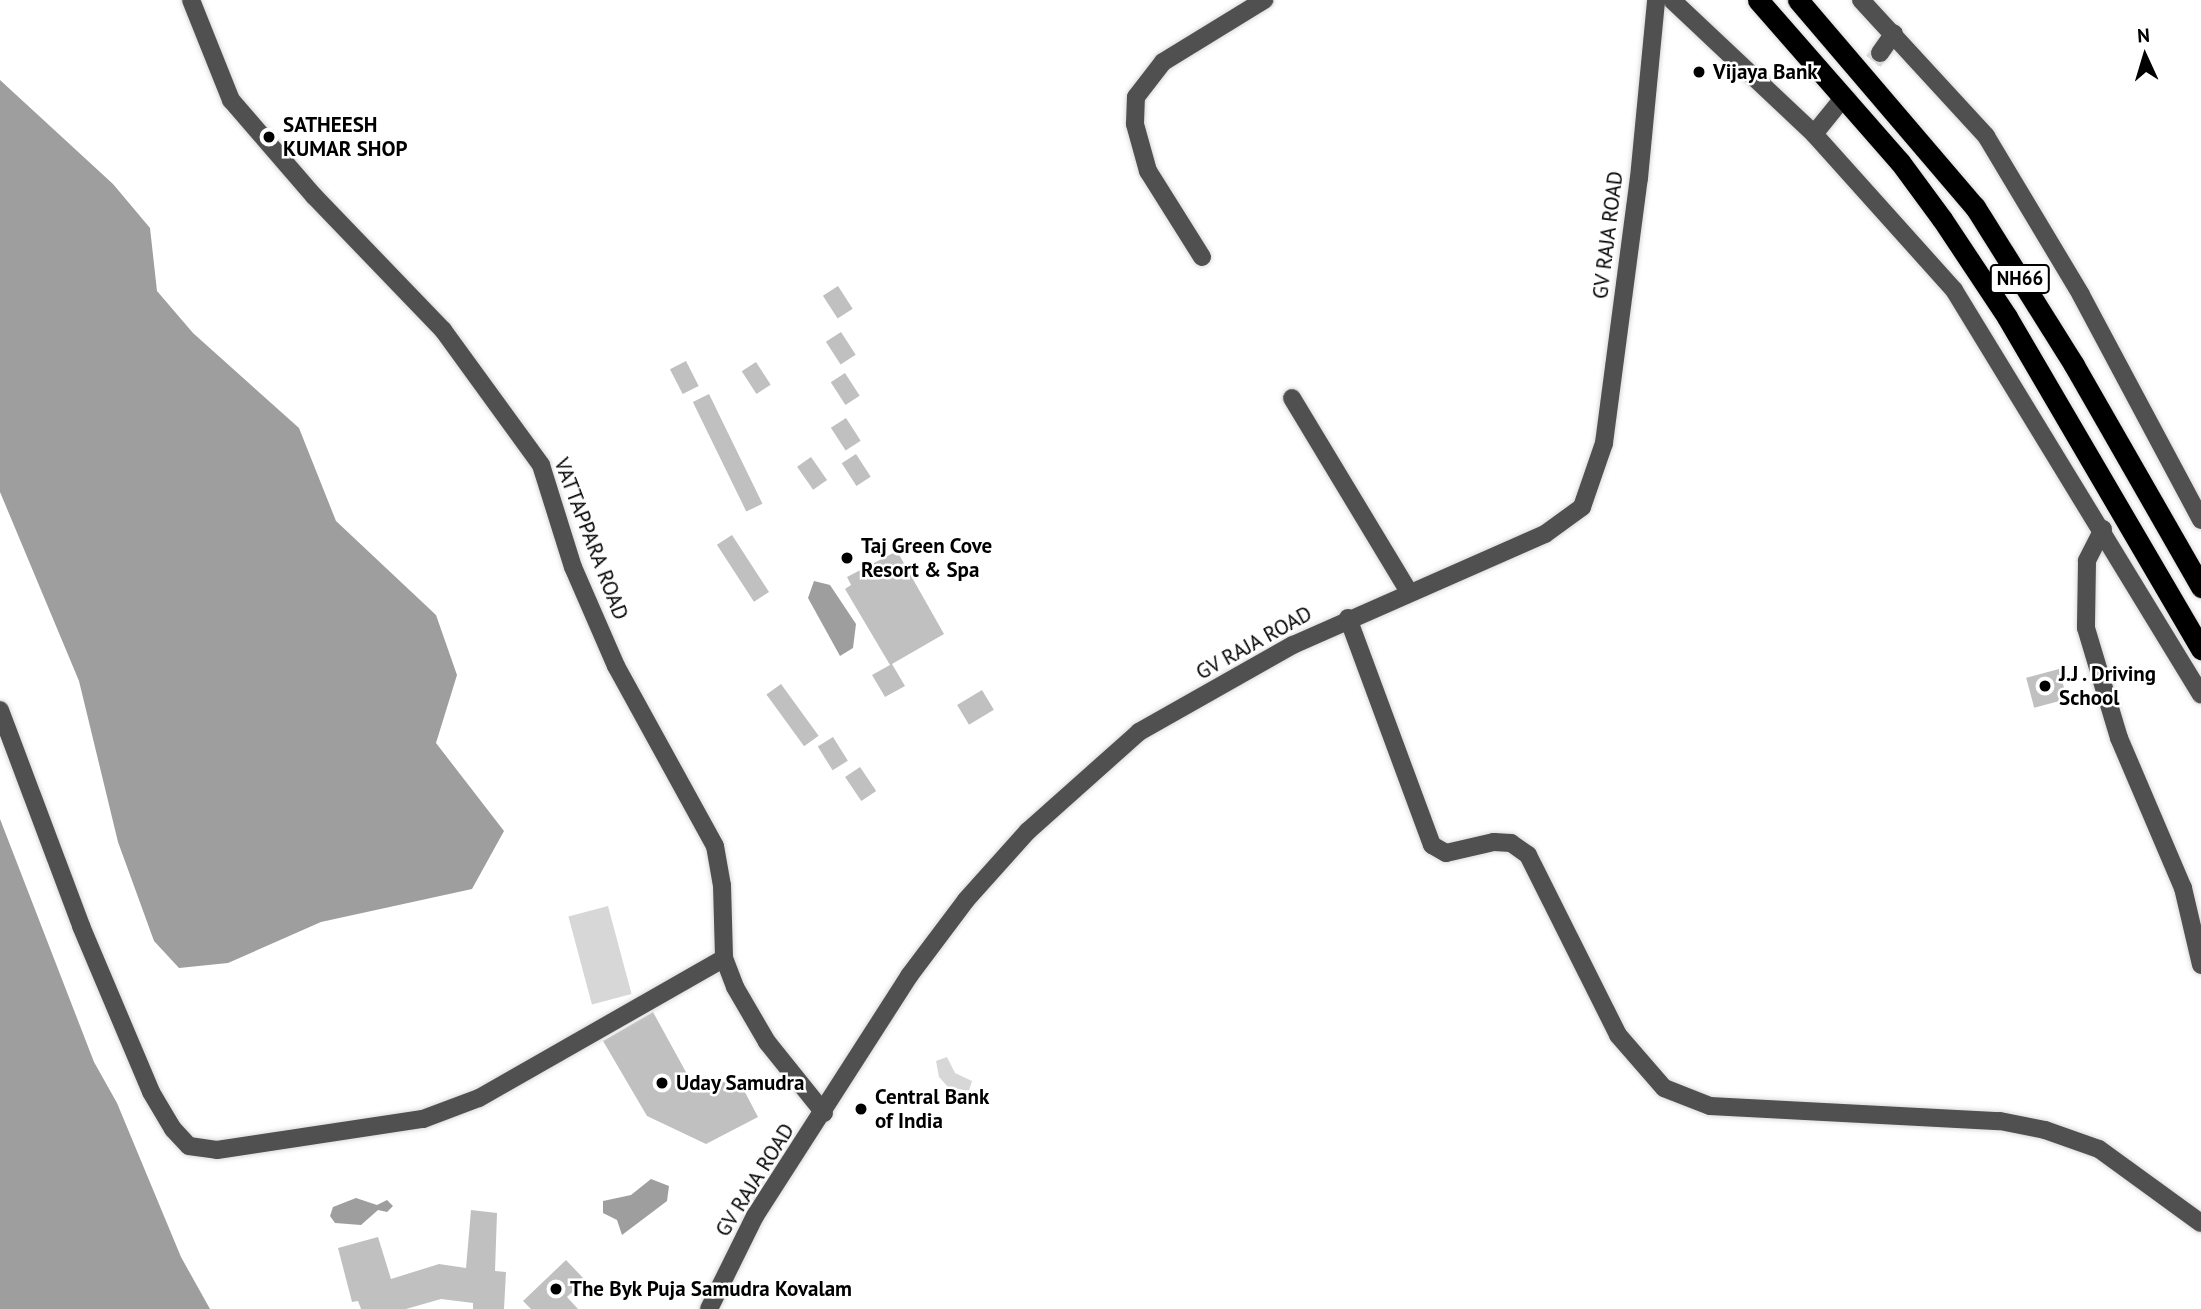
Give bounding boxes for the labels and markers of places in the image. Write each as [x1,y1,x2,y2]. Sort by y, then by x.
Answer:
place label: Vijaya Bank [1713,59,1818,85]
marker: Vijaya Bank [1691,64,1707,80]
place label: SATHEESH KUMAR SHOP [283,112,408,162]
marker: SATHEESH KUMAR SHOP [261,129,277,145]
place label: Taj Green Cove Resort & Spa [861,533,993,583]
marker: Taj Green Cove Resort & Spa [839,550,855,566]
place label: J.J . Driving School [2059,661,2159,711]
marker: J.J . Driving School [2037,678,2053,694]
place label: Uday Samudra [676,1070,805,1096]
marker: Uday Samudra [654,1075,670,1091]
place label: Central Bank of India [875,1084,989,1134]
marker: Central Bank of India [853,1101,869,1117]
place label: The Byk Puja Samudra Kovalam [570,1276,853,1302]
marker: The Byk Puja Samudra Kovalam [548,1281,564,1297]

